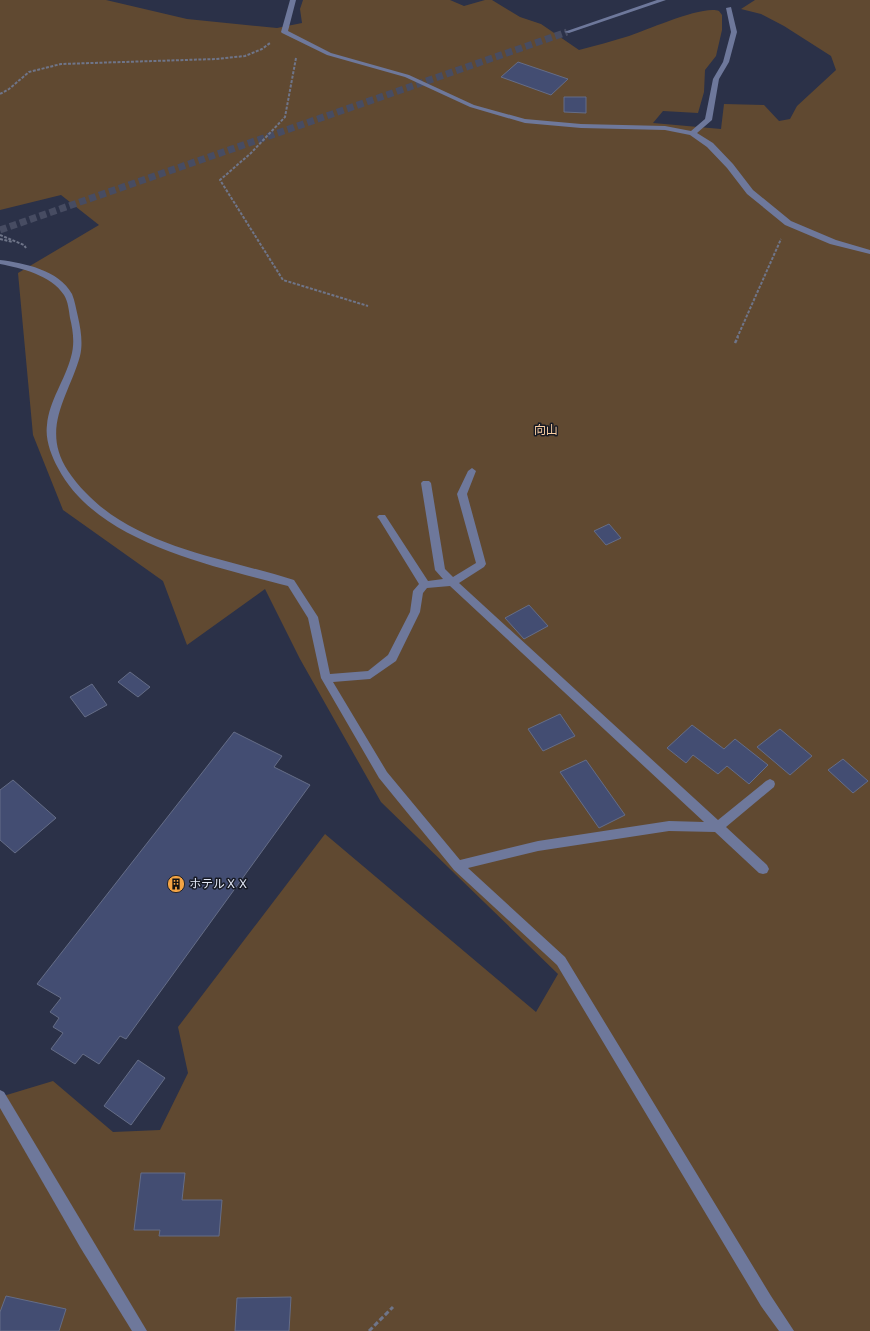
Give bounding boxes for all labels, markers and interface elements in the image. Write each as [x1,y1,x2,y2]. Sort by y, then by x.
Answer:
park label: 向山 [534,423,558,438]
building icon: ホテルＸＸ [166,874,186,894]
place label: ホテルＸＸ [189,877,249,892]

